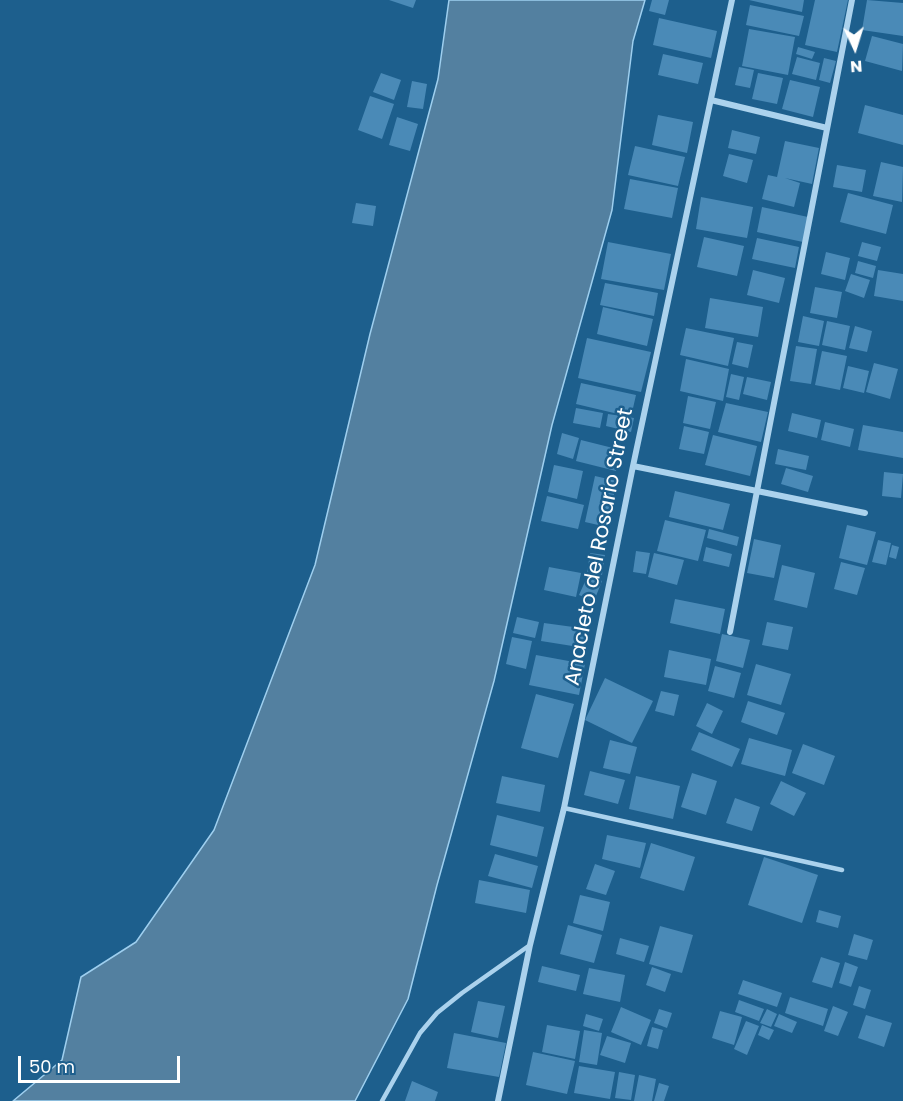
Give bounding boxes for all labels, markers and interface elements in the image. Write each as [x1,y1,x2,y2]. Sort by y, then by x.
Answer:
north arrow [825,18,885,78]
text: N [849,55,863,78]
street label: Anacleto del Rosario Street [561,406,639,688]
scale bar [21,1044,183,1082]
text: 50 m [29,1054,75,1079]

